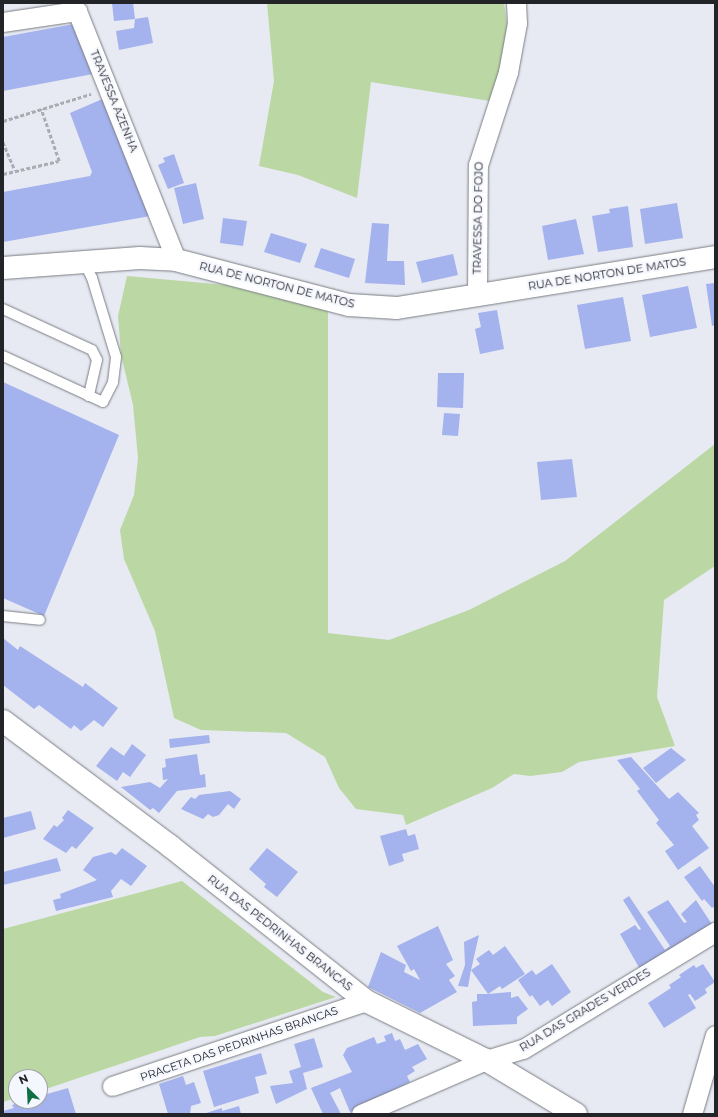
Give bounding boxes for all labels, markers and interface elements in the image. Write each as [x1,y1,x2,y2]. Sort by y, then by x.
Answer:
street label: TRAVESSA AZENHA [87,48,141,154]
street label: TRAVESSA DO FOJO [470,161,486,275]
street label: RUA DE NORTON DE MATOS [527,255,687,293]
street label: RUA DE NORTON DE MATOS [198,259,356,311]
street label: RUA DAS PEDRINHAS BRANCAS [205,872,355,994]
street label: RUA DAS GRADES VERDES [517,966,653,1054]
street label: PRACETA DAS PEDRINHAS BRANCAS [138,1004,340,1084]
north arrow [8,1069,48,1109]
text: N [17,1071,30,1087]

